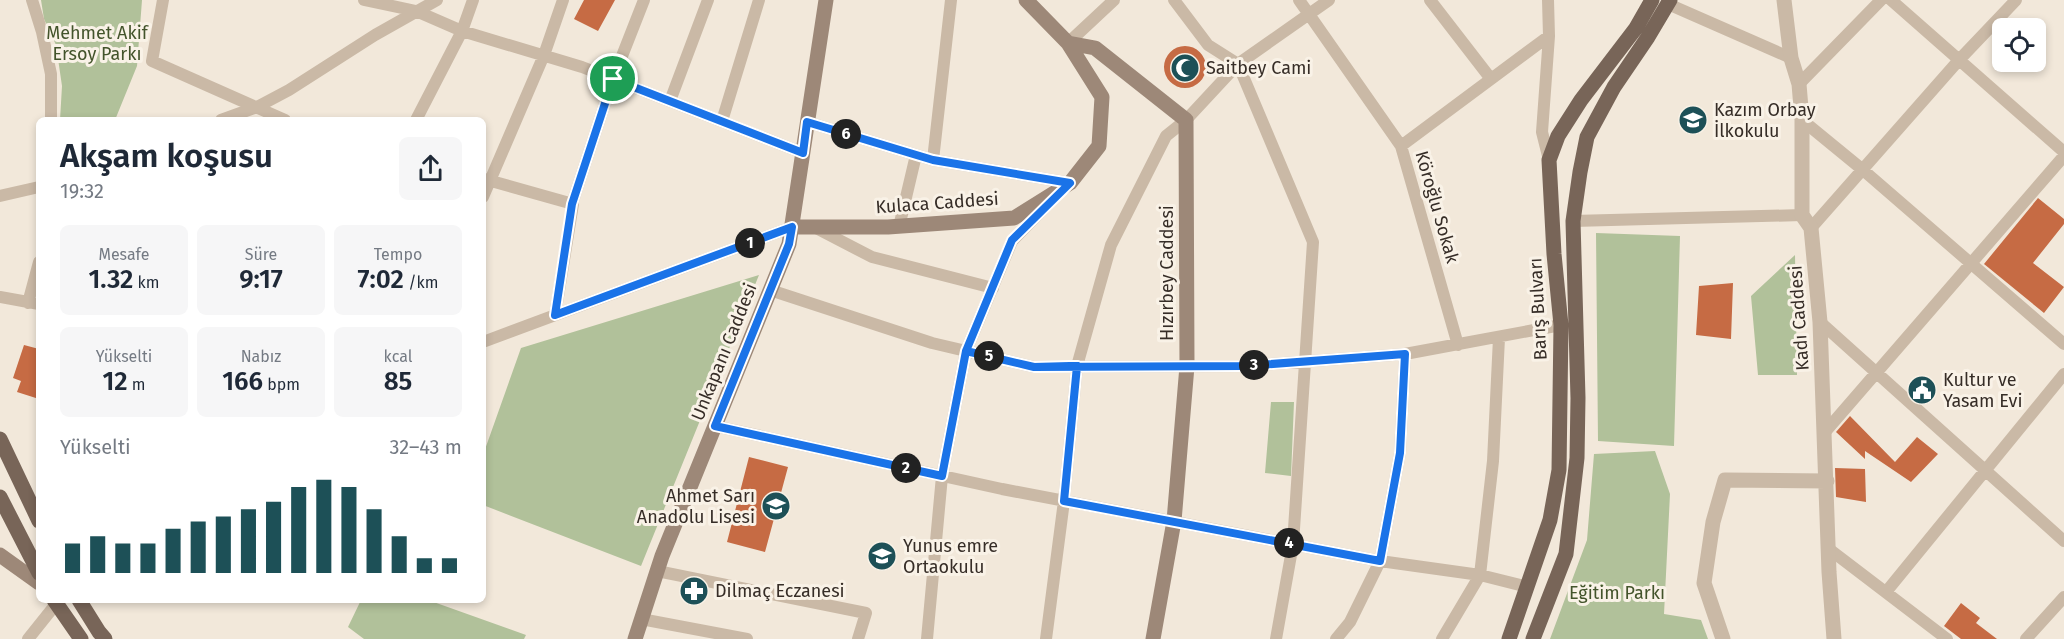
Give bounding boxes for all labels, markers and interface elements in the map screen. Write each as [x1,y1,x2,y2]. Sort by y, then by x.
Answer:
map controls [1992,18,2046,72]
button: locate [1992,18,2046,72]
park label: Mehmet Akif Ersoy Parkı [46,22,150,65]
mosque icon: Saitbey Cami [1169,52,1201,84]
pin [587,53,638,104]
place label: Saitbey Cami [1206,57,1311,79]
icon: arrive [596,62,629,95]
place label: Kazım Orbay İlkokulu [1714,99,1816,142]
school or university icon: Kazım Orbay İlkokulu [1677,104,1709,136]
pin: 6 [831,119,861,149]
text: 6 [841,124,851,143]
text: Akşam koşusu [60,136,273,176]
button: share [399,137,462,200]
street label: Köroğlu Sokak [1410,148,1464,267]
text: 19:32 [60,179,104,203]
street label: Kulaca Caddesi [875,188,999,218]
street label: Hızırbey Caddesi [1156,205,1178,341]
pin: 1 [735,228,765,258]
text: 1 [746,233,754,252]
text: Mesafe [98,245,150,264]
text: Süre [245,245,277,264]
text: Tempo [374,245,422,264]
street label: Barış Bulvarı [1524,257,1552,361]
text: 1.32 [88,264,133,295]
text: 9:17 [239,264,283,295]
text: 7:02 [358,264,404,295]
street label: Kadı Caddesi [1784,265,1814,371]
text: km [133,273,160,292]
text: /km [404,273,438,292]
street label: Unkapanı Caddesi [686,280,762,424]
pin: 5 [974,341,1004,371]
text: 5 [985,346,993,365]
text: Yükselti [96,347,152,366]
text: Nabız [241,347,281,366]
text: kcal [384,347,412,366]
pin: 3 [1239,350,1269,380]
text: 3 [1250,355,1258,374]
text: 12 [102,366,128,397]
text: 166 [222,366,263,397]
text: 85 [384,366,412,397]
place label: Kultur ve Yasam Evi [1943,369,2023,412]
public building icon: Kultur ve Yasam Evi [1906,374,1938,406]
text: m [128,375,146,394]
text: bpm [263,375,300,394]
text: Yükselti [60,435,131,459]
text: 32–43 m [389,435,462,459]
pin: 2 [891,453,921,483]
text: 2 [902,458,910,477]
place label: Ahmet Sarı Anadolu Lisesi [637,485,755,528]
school or university icon: Ahmet Sarı Anadolu Lisesi [760,490,792,522]
pin: 4 [1274,528,1304,558]
text: 4 [1284,533,1294,552]
place label: Yunus emre Ortaokulu [903,535,998,578]
school or university icon: Yunus emre Ortaokulu [866,540,898,572]
pharmacy icon: Dilmaç Eczanesi [678,575,710,607]
place label: Dilmaç Eczanesi [715,580,845,602]
park label: Eğitim Parkı [1569,582,1665,604]

